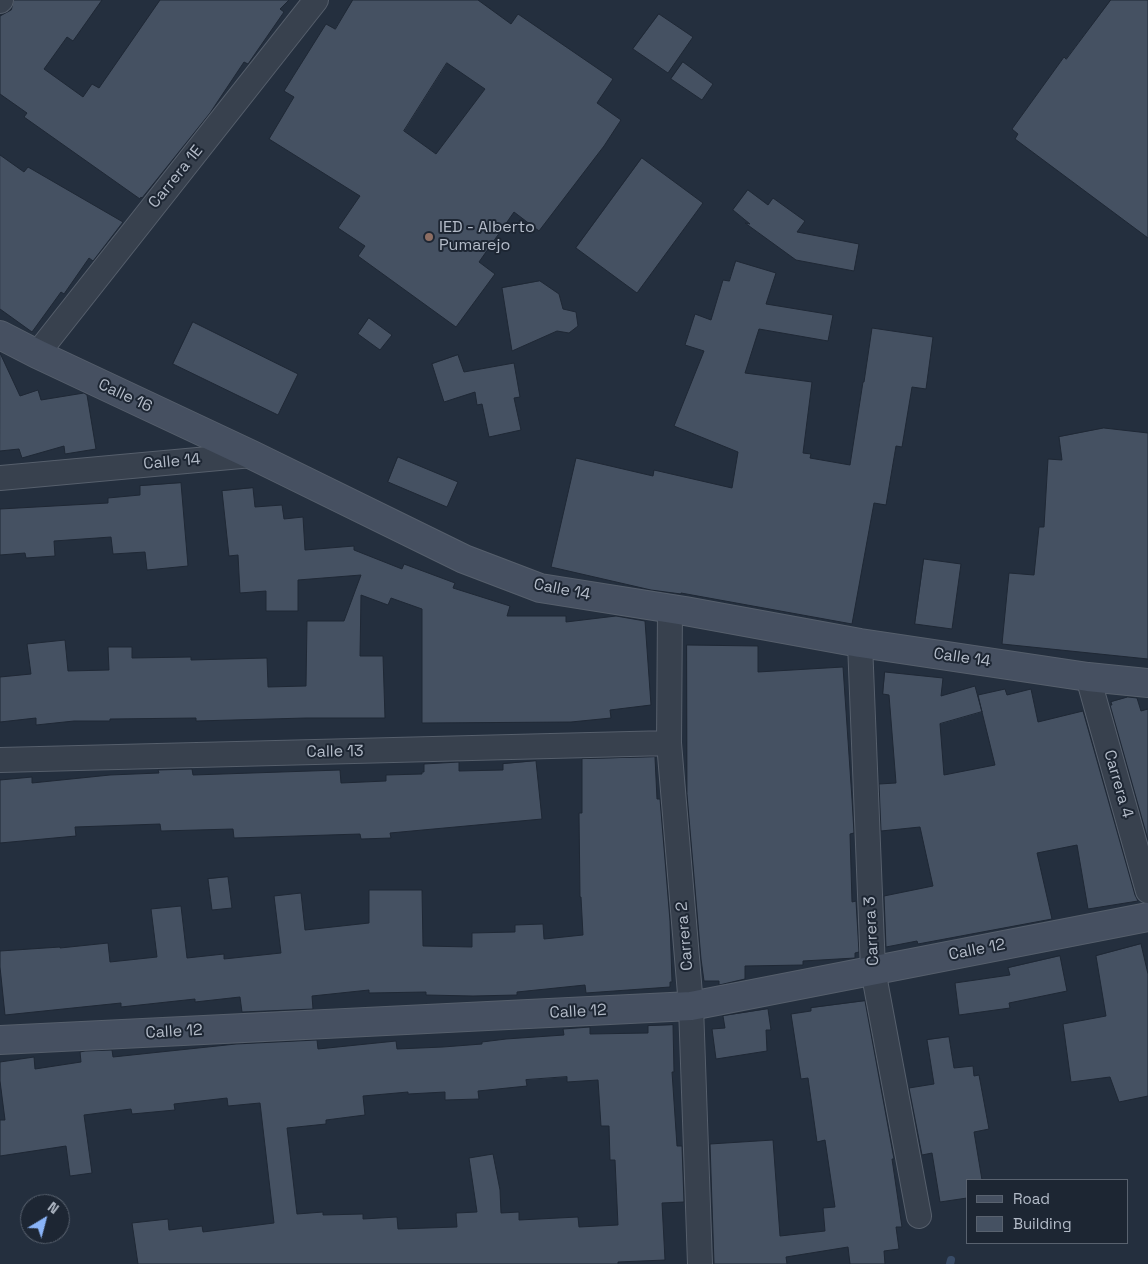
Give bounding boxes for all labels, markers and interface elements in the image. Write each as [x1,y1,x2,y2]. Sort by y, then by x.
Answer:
street label: Carrera 1E [145,142,207,212]
place label: IED - Alberto Pumarejo [439,218,535,256]
marker: IED - Alberto Pumarejo [423,231,435,243]
street label: Calle 16 [95,375,155,417]
street label: Calle 14 [142,450,202,474]
street label: Calle 14 [532,575,592,605]
street label: Calle 14 [932,644,992,672]
street label: Calle 13 [306,742,364,762]
street label: Carrera 4 [1099,748,1137,820]
street label: Carrera 3 [861,896,883,966]
street label: Carrera 2 [672,901,698,971]
street label: Calle 12 [947,935,1007,965]
street label: Calle 12 [549,1001,607,1023]
street label: Calle 12 [145,1021,203,1043]
legend [966,1179,1128,1244]
text: Road [1013,1189,1050,1208]
north arrow [20,1194,70,1244]
text: N [44,1198,63,1218]
text: Building [1013,1214,1072,1233]

